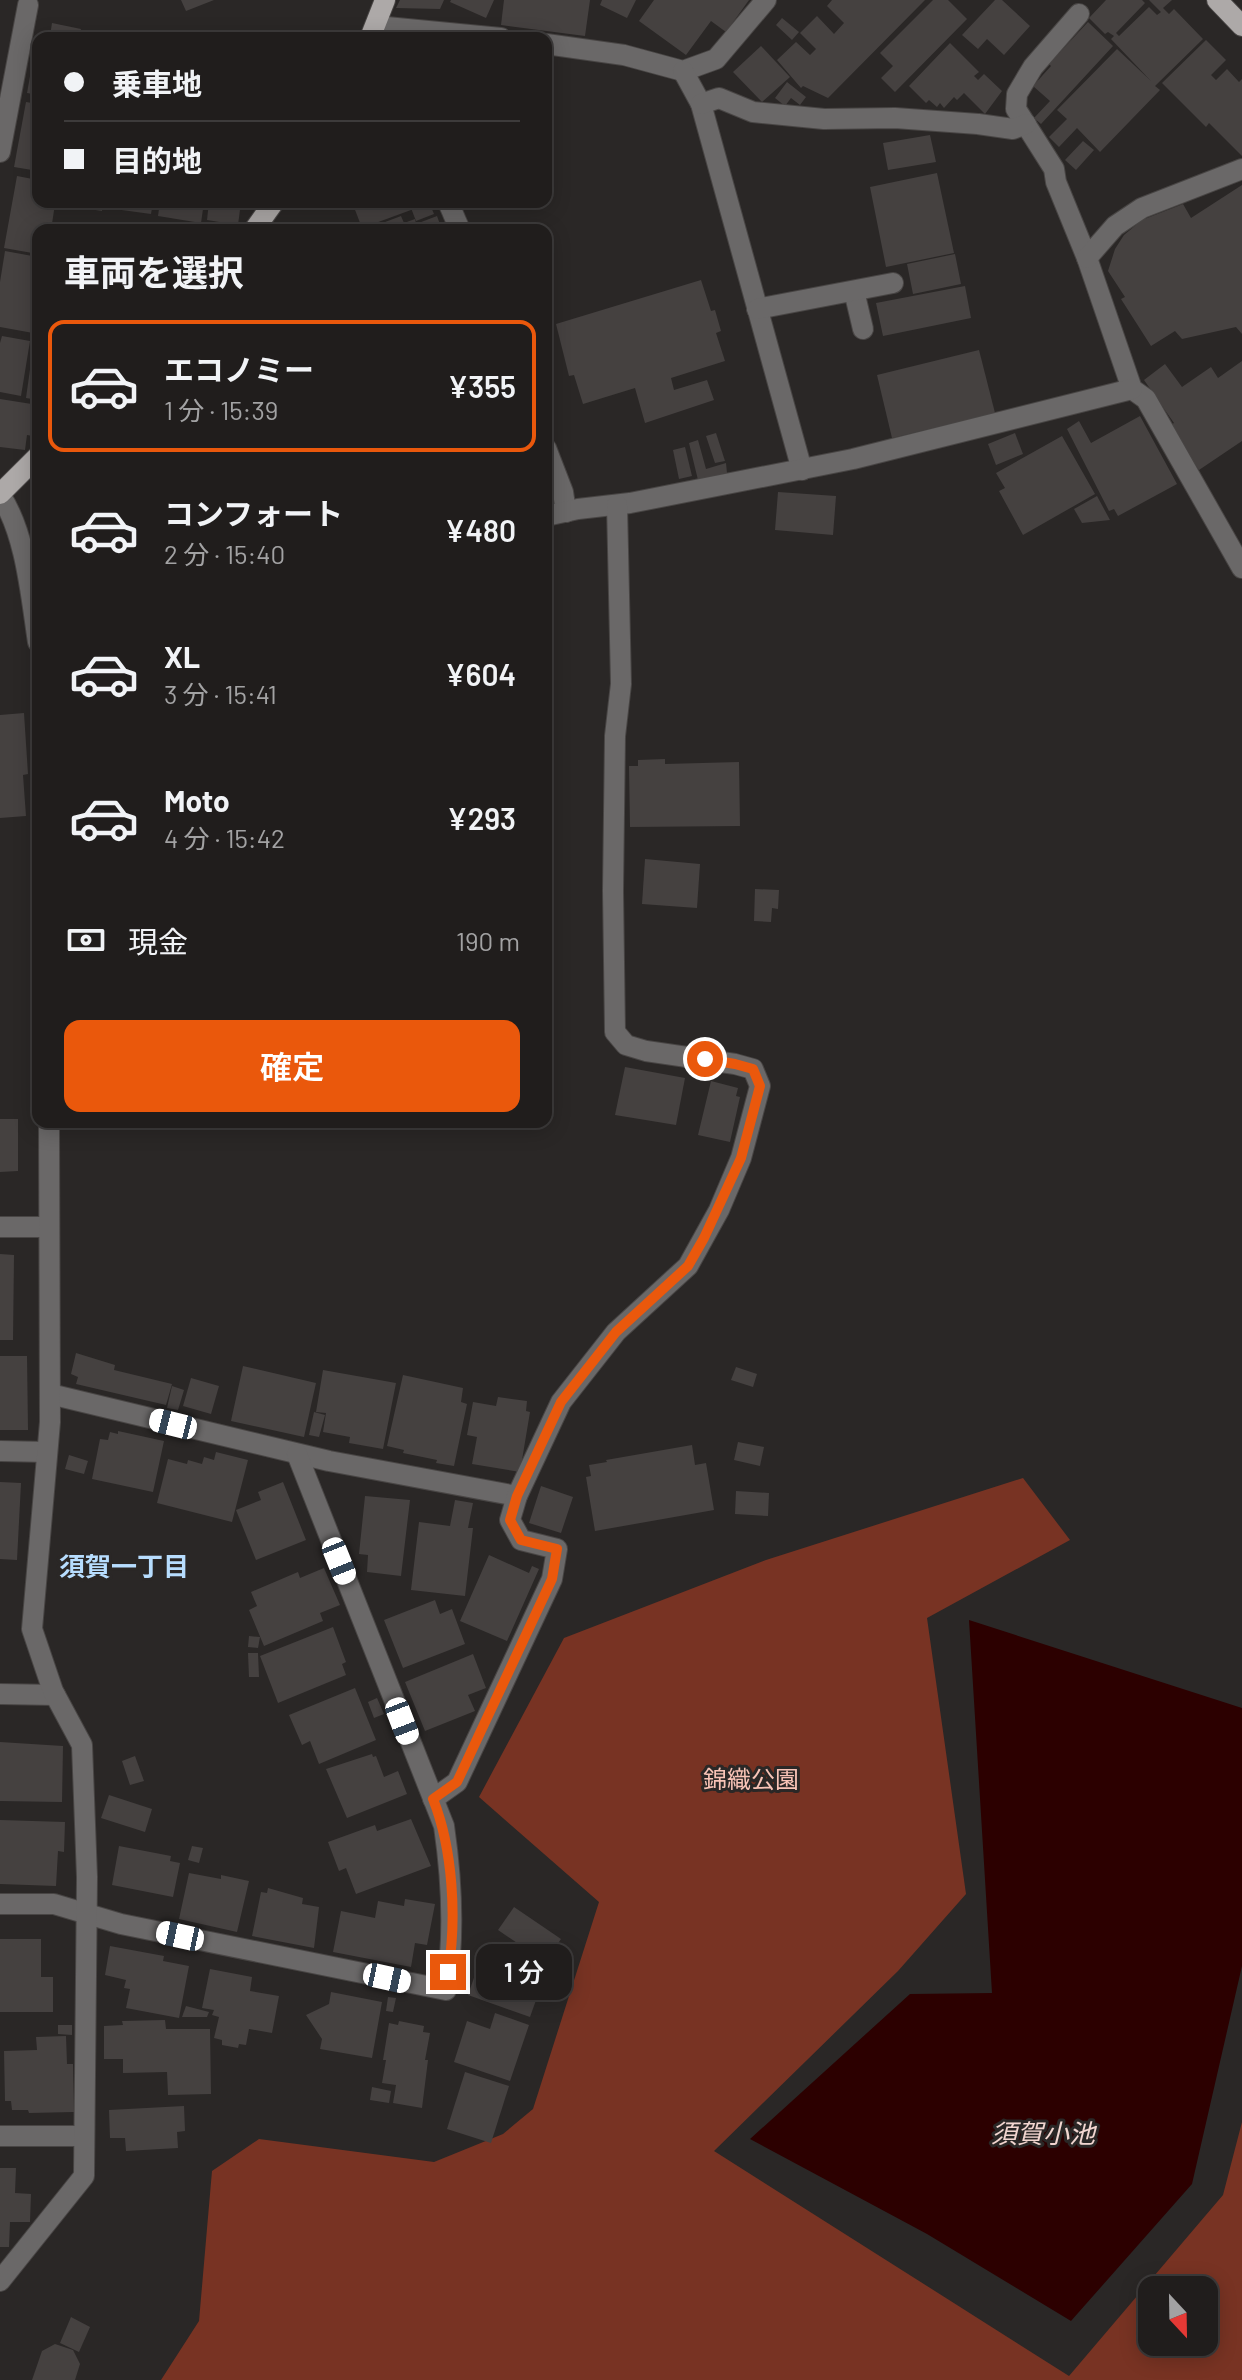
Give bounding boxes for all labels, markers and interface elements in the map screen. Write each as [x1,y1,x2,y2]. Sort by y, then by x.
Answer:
text: 乗車地 [112,65,202,101]
text: 目的地 [112,142,202,178]
text: 車両を選択 [64,250,244,293]
icon: car [68,350,140,422]
text: エコノミー [164,351,314,387]
text: ¥355 [448,368,516,404]
text: 1 分 · 15:39 [164,394,278,425]
icon: car [68,494,140,566]
text: コンフォート [164,495,343,531]
text: ¥480 [445,512,516,548]
text: 2 分 · 15:40 [164,538,285,569]
icon: car [68,638,140,710]
text: XL [164,638,200,674]
text: ¥604 [445,656,516,692]
text: 3 分 · 15:41 [164,678,277,709]
icon: car [68,782,140,854]
text: Moto [164,782,230,818]
text: ¥293 [447,800,516,836]
text: 4 分 · 15:42 [164,822,285,853]
icon: cash [64,918,108,962]
text: 現金 [128,923,188,959]
text: 190 m [456,925,520,956]
button: 確定 [64,1020,520,1112]
route start [687,1041,723,1077]
car [147,1407,199,1441]
car [319,1534,359,1588]
district label: 須賀一丁目 [59,1550,189,1581]
car [382,1694,422,1748]
park label: 錦織公園 [703,1764,799,1793]
car [154,1919,206,1953]
callout: 1 分 [476,1944,572,2000]
route end [430,1954,466,1990]
text: 1 分 [504,1956,544,1987]
car [361,1961,413,1995]
water label: 須賀小池 [991,2117,1098,2148]
north arrow [1138,2276,1218,2356]
map controls [1138,2276,1218,2356]

